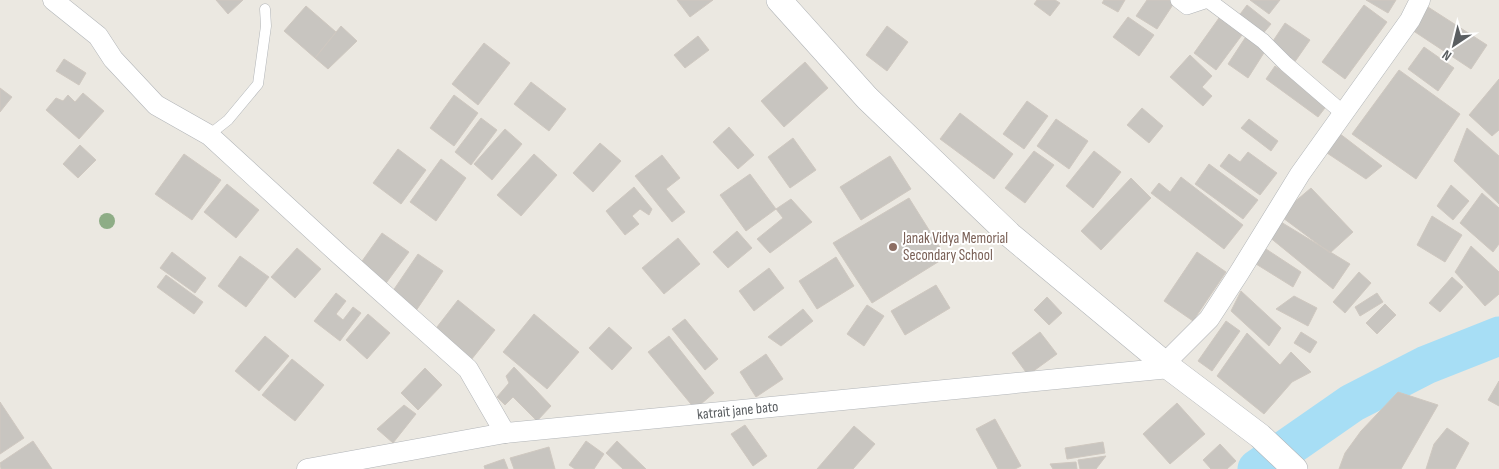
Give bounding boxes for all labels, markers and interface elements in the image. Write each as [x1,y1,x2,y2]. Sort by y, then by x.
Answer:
north arrow [1429,20,1479,70]
text: N [1439,46,1455,64]
place label: Janak Vidya Memorial Secondary School [902,229,1008,265]
marker: Janak Vidya Memorial Secondary School [887,241,899,253]
street label: katrait jane bato [696,397,779,424]

